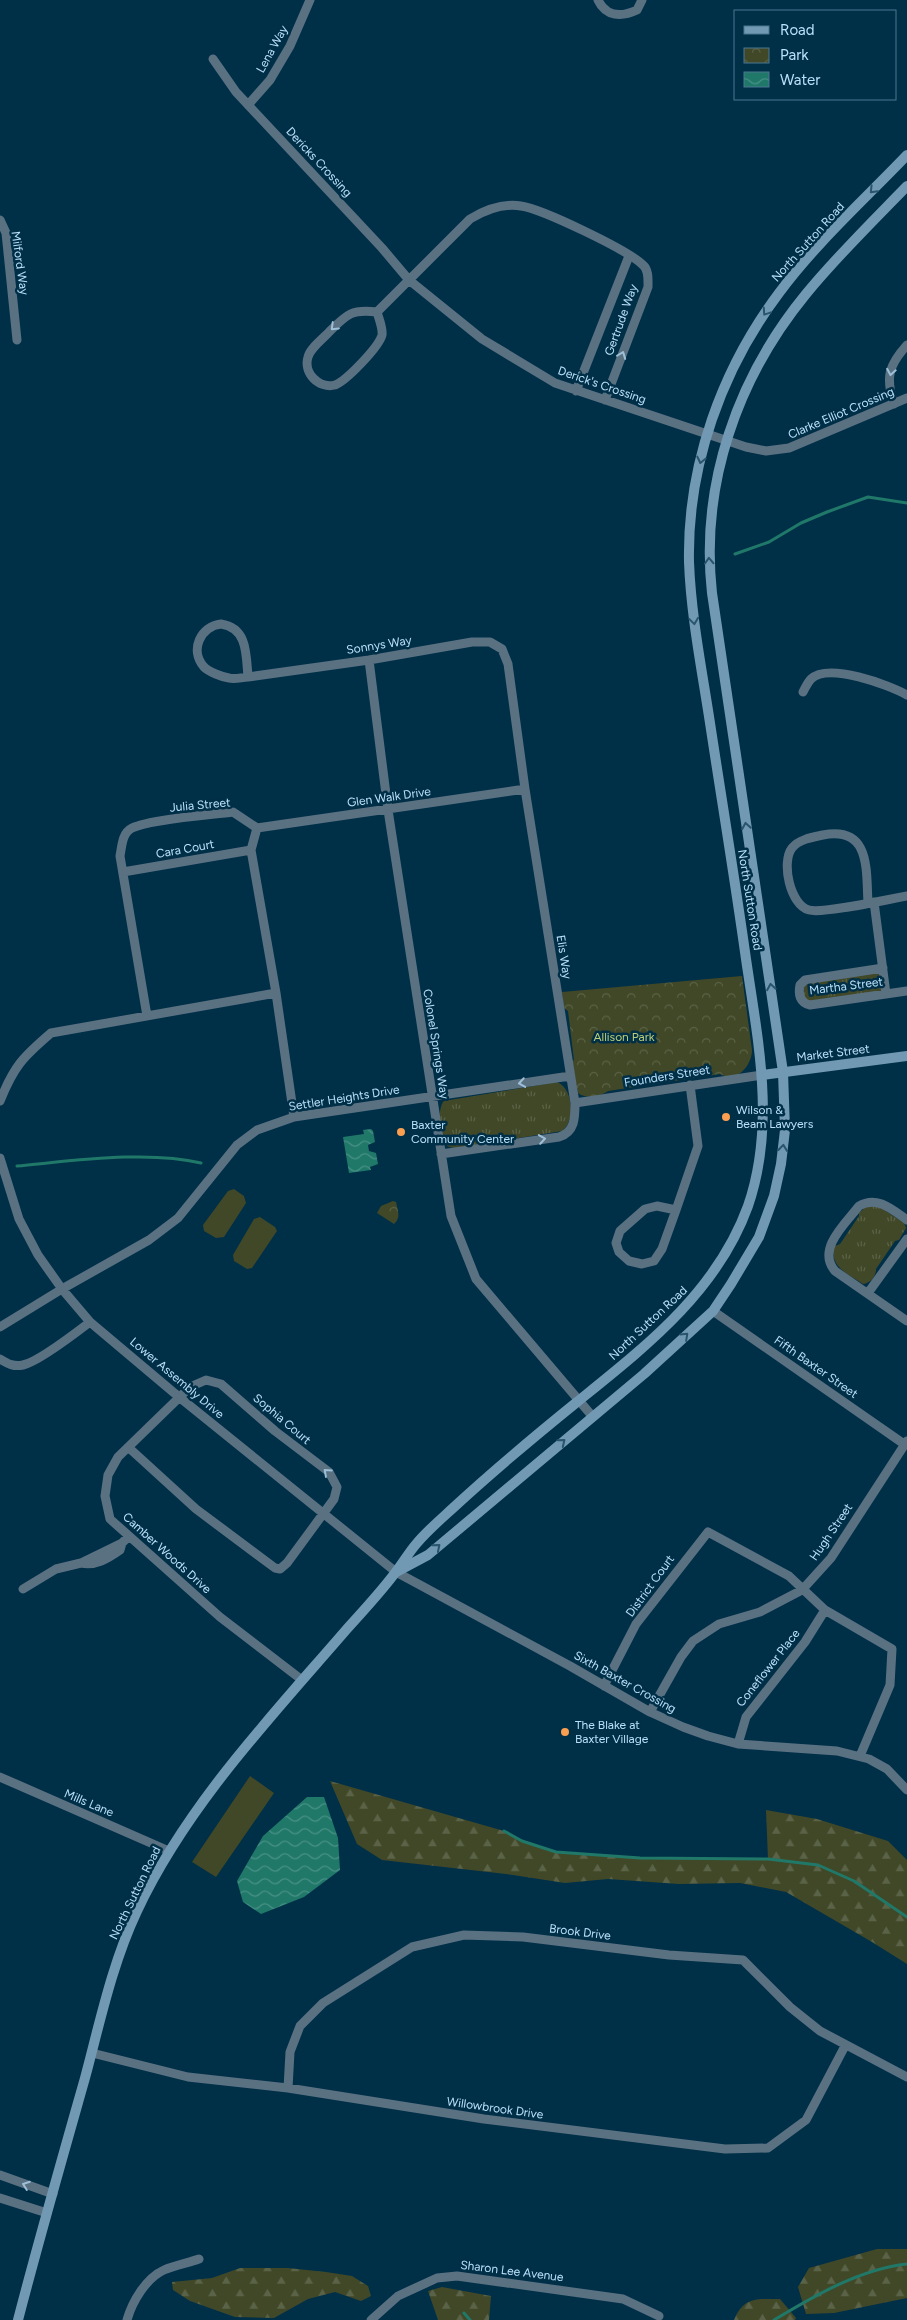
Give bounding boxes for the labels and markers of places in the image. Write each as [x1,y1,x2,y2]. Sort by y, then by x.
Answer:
place label: Wilson & Beam Lawyers [736,1103,814,1131]
marker: Wilson & Beam Lawyers [720,1111,732,1123]
place label: Baxter Community Center [411,1118,514,1146]
marker: Baxter Community Center [395,1126,407,1138]
place label: The Blake at Baxter Village [575,1718,649,1746]
marker: The Blake at Baxter Village [559,1726,571,1738]

